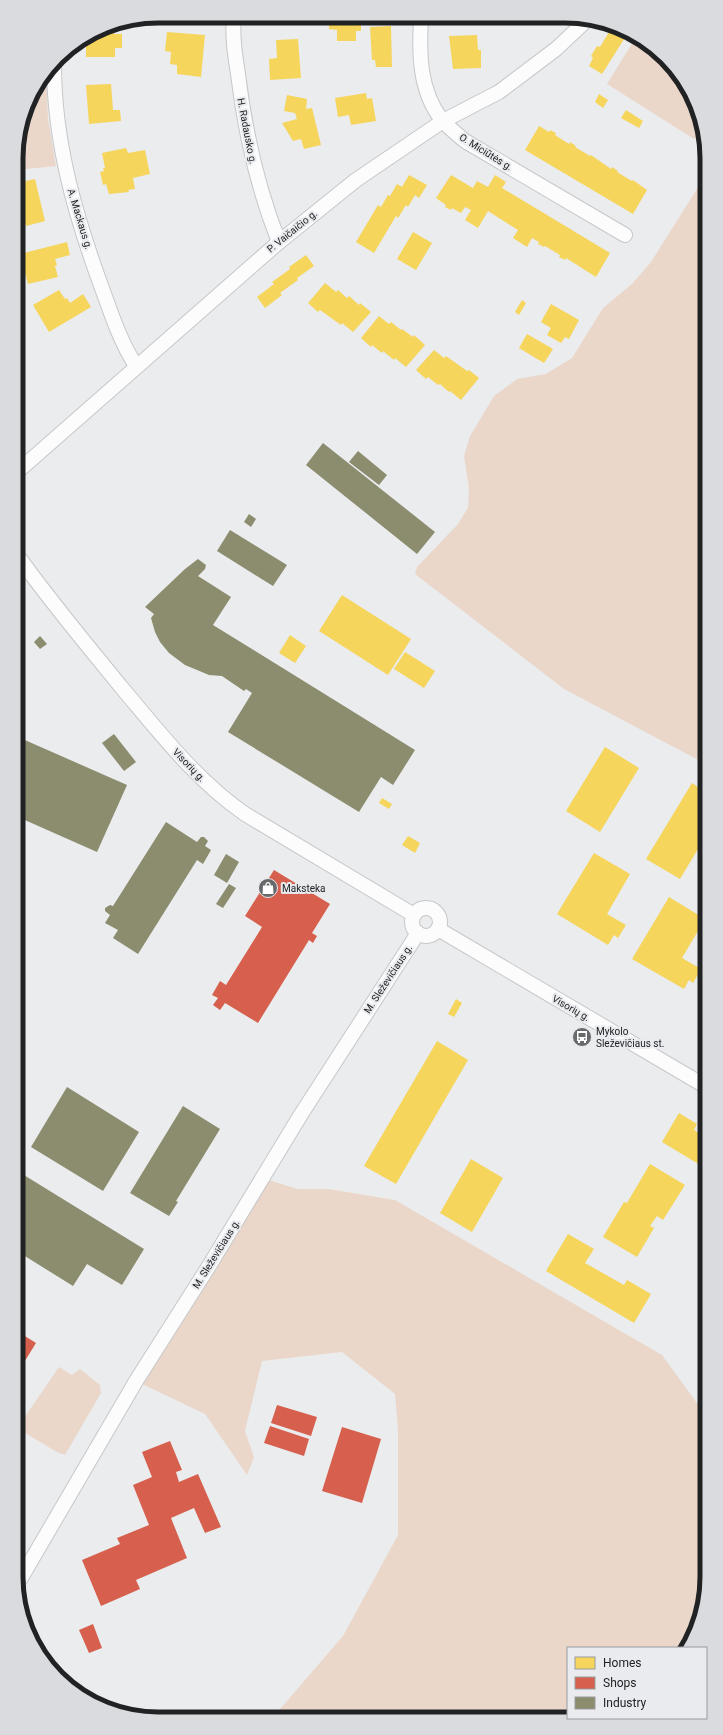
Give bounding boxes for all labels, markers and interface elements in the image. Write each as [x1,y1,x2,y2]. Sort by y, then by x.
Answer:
street label: H. Radausko g. [235,97,259,165]
street label: O. Miciūtės g. [458,131,514,173]
street label: A. Mackaus g. [66,187,94,251]
street label: P. Vaičaičio g. [265,208,319,254]
street label: Visorių g. [171,746,207,784]
shop icon: Maksteka [257,877,279,899]
place label: Maksteka [282,883,325,894]
street label: M. Sleževičiaus g. [362,943,414,1015]
street label: Visorių g. [550,993,592,1023]
bus stop icon: Mykolo Sleževičiaus st. [571,1026,593,1048]
place label: Mykolo Sleževičiaus st. [596,1026,664,1049]
street label: M. Sleževičiaus g. [190,1217,242,1291]
legend [567,1647,707,1719]
text: Homes [603,1656,641,1670]
text: Shops [603,1676,637,1690]
text: Industry [603,1696,647,1710]

